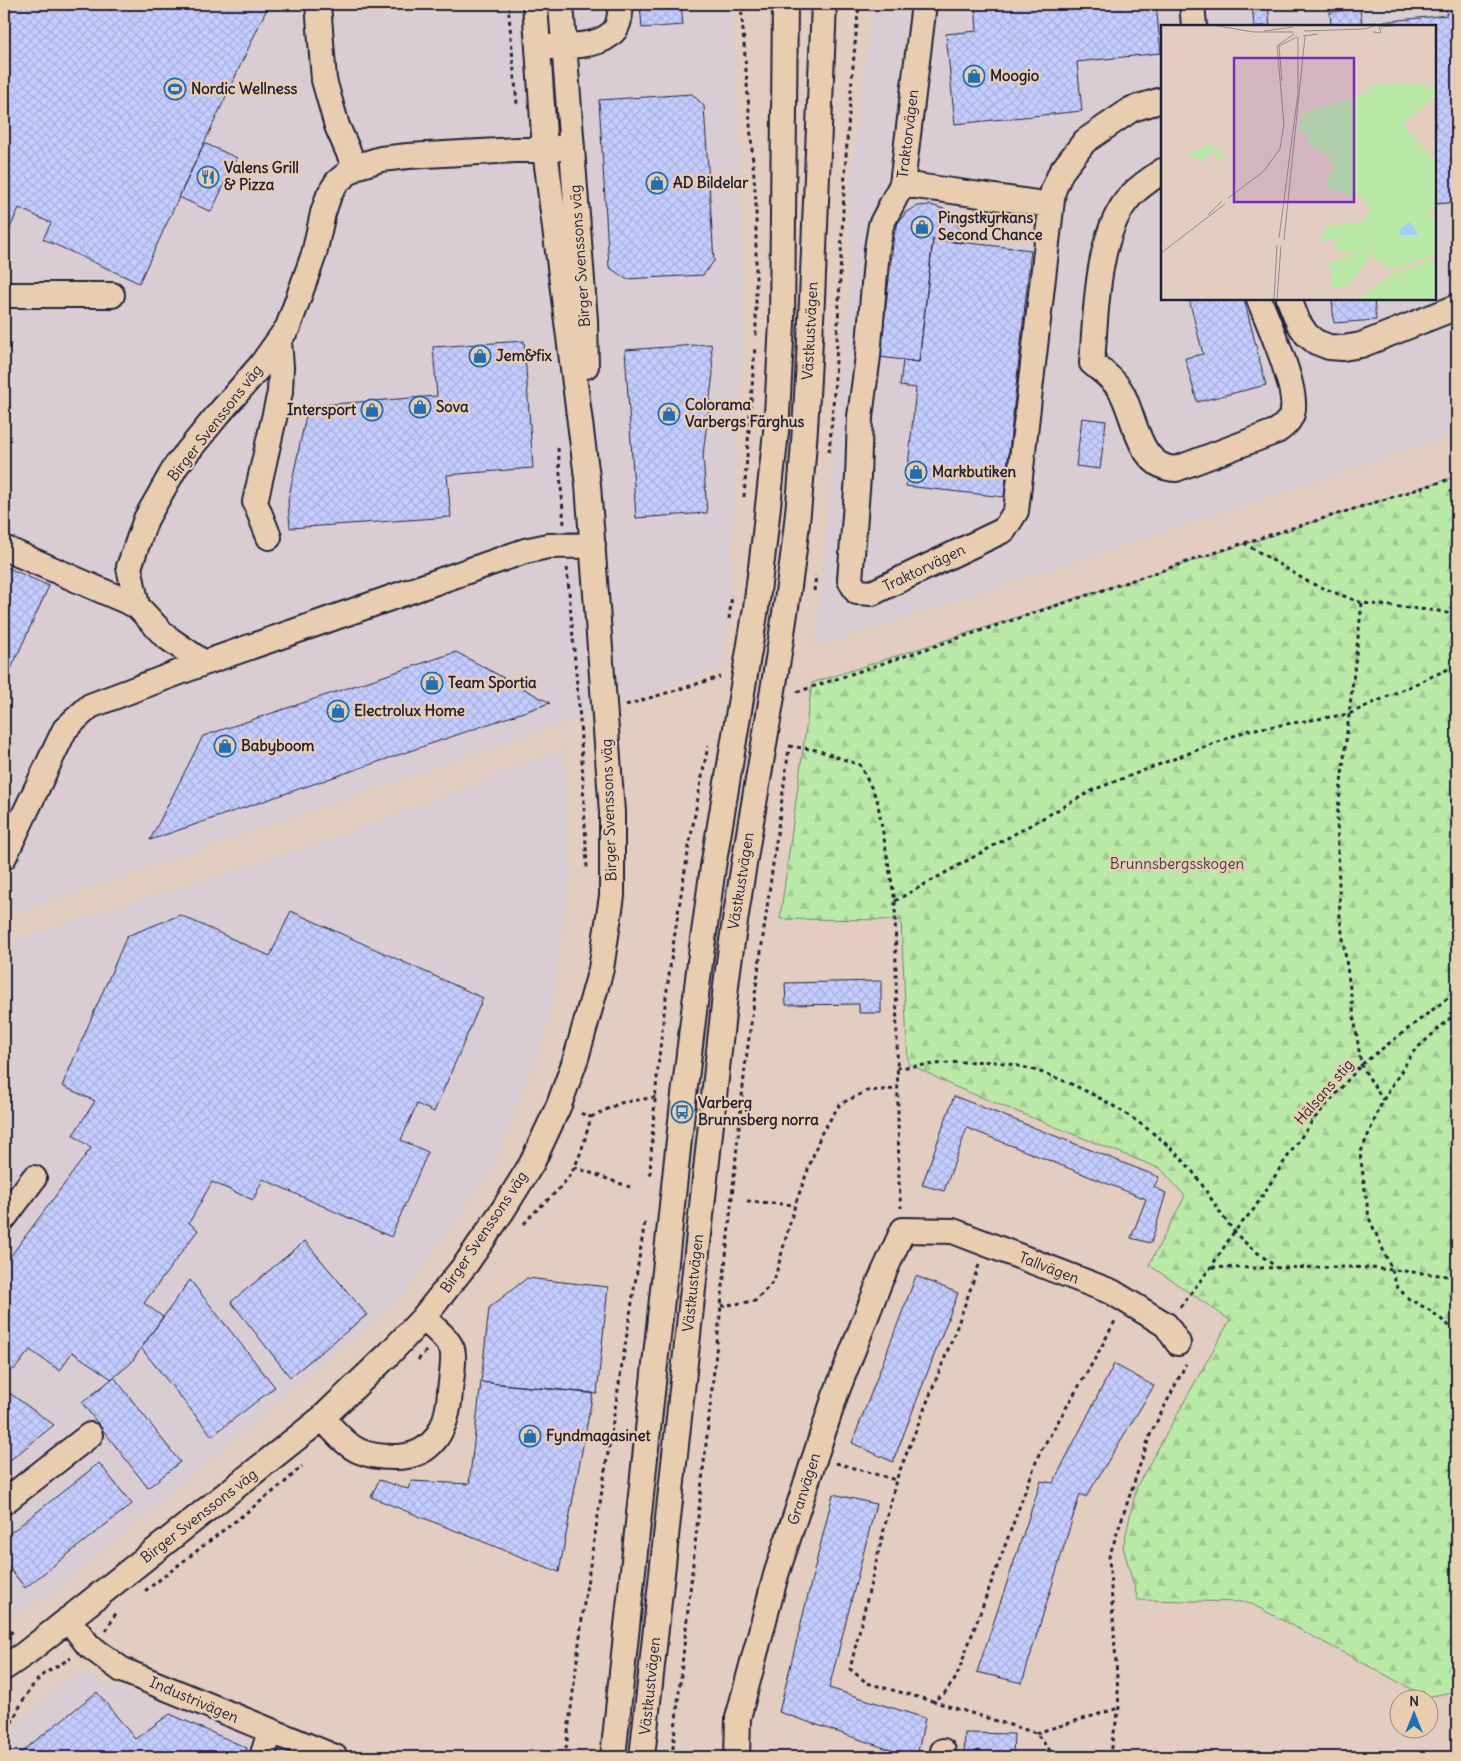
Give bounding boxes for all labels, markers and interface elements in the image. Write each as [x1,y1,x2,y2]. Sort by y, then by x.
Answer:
inset map [1161,25,1436,300]
shop icon: Moogio [962,64,986,88]
place label: Moogio [990,66,1040,86]
sports icon: Nordic Wellness [163,77,187,101]
place label: Nordic Wellness [191,79,297,98]
street label: Traktorvägen [893,88,922,179]
place label: Valens Grill & Pizza [224,158,299,194]
restaurant icon: Valens Grill & Pizza [196,165,220,189]
shop icon: AD Bildelar [645,171,669,195]
place label: AD Bildelar [673,173,749,192]
street label: Birger Svenssons väg [565,184,594,328]
place label: Pingstkyrkans Second Chance [938,208,1043,244]
shop icon: Pingstkyrkans Second Chance [910,215,934,239]
street label: Västkustvägen [797,281,822,381]
shop icon: Jem&fix [468,344,492,368]
place label: Jem&fix [496,346,553,365]
street label: Birger Svenssons väg [163,361,266,485]
shop icon: Sova [408,395,432,419]
place label: Colorama Varbergs Färghus [685,395,805,432]
place label: Sova [436,397,469,416]
shop icon: Intersport [360,398,384,422]
place label: Intersport [287,400,357,420]
shop icon: Colorama Varbergs Färghus [657,402,681,426]
shop icon: Markbutiken [904,460,928,484]
place label: Markbutiken [932,462,1016,481]
street label: Traktorvägen [879,539,968,596]
shop icon: Team Sportia [420,671,444,695]
place label: Team Sportia [448,673,537,693]
shop icon: Electrolux Home [326,699,350,723]
place label: Electrolux Home [354,701,465,720]
shop icon: Babyboom [213,734,237,758]
place label: Babyboom [241,736,315,756]
street label: Birger Svenssons väg [597,738,620,882]
street label: Västkustvägen [723,831,758,931]
park label: Brunnsbergsskogen [1110,854,1244,873]
street label: Hälsans stig [1290,1055,1357,1128]
place label: Varberg Brunnsberg norra [698,1093,819,1130]
bus stop icon: Varberg Brunnsberg norra [670,1100,694,1124]
street label: Birger Svenssons väg [436,1167,531,1296]
street label: Västkustvägen [678,1233,707,1333]
street label: Tallvägen [1016,1247,1082,1288]
shop icon: Fyndmagasinet [518,1424,542,1448]
place label: Fyndmagasinet [546,1426,652,1446]
street label: Granvägen [783,1450,824,1527]
street label: Birger Svenssons väg [137,1464,261,1567]
street label: Västkustvägen [635,1636,664,1736]
street label: Industrivägen [147,1672,242,1727]
north arrow [1388,1688,1438,1738]
text: N [1409,1692,1419,1710]

